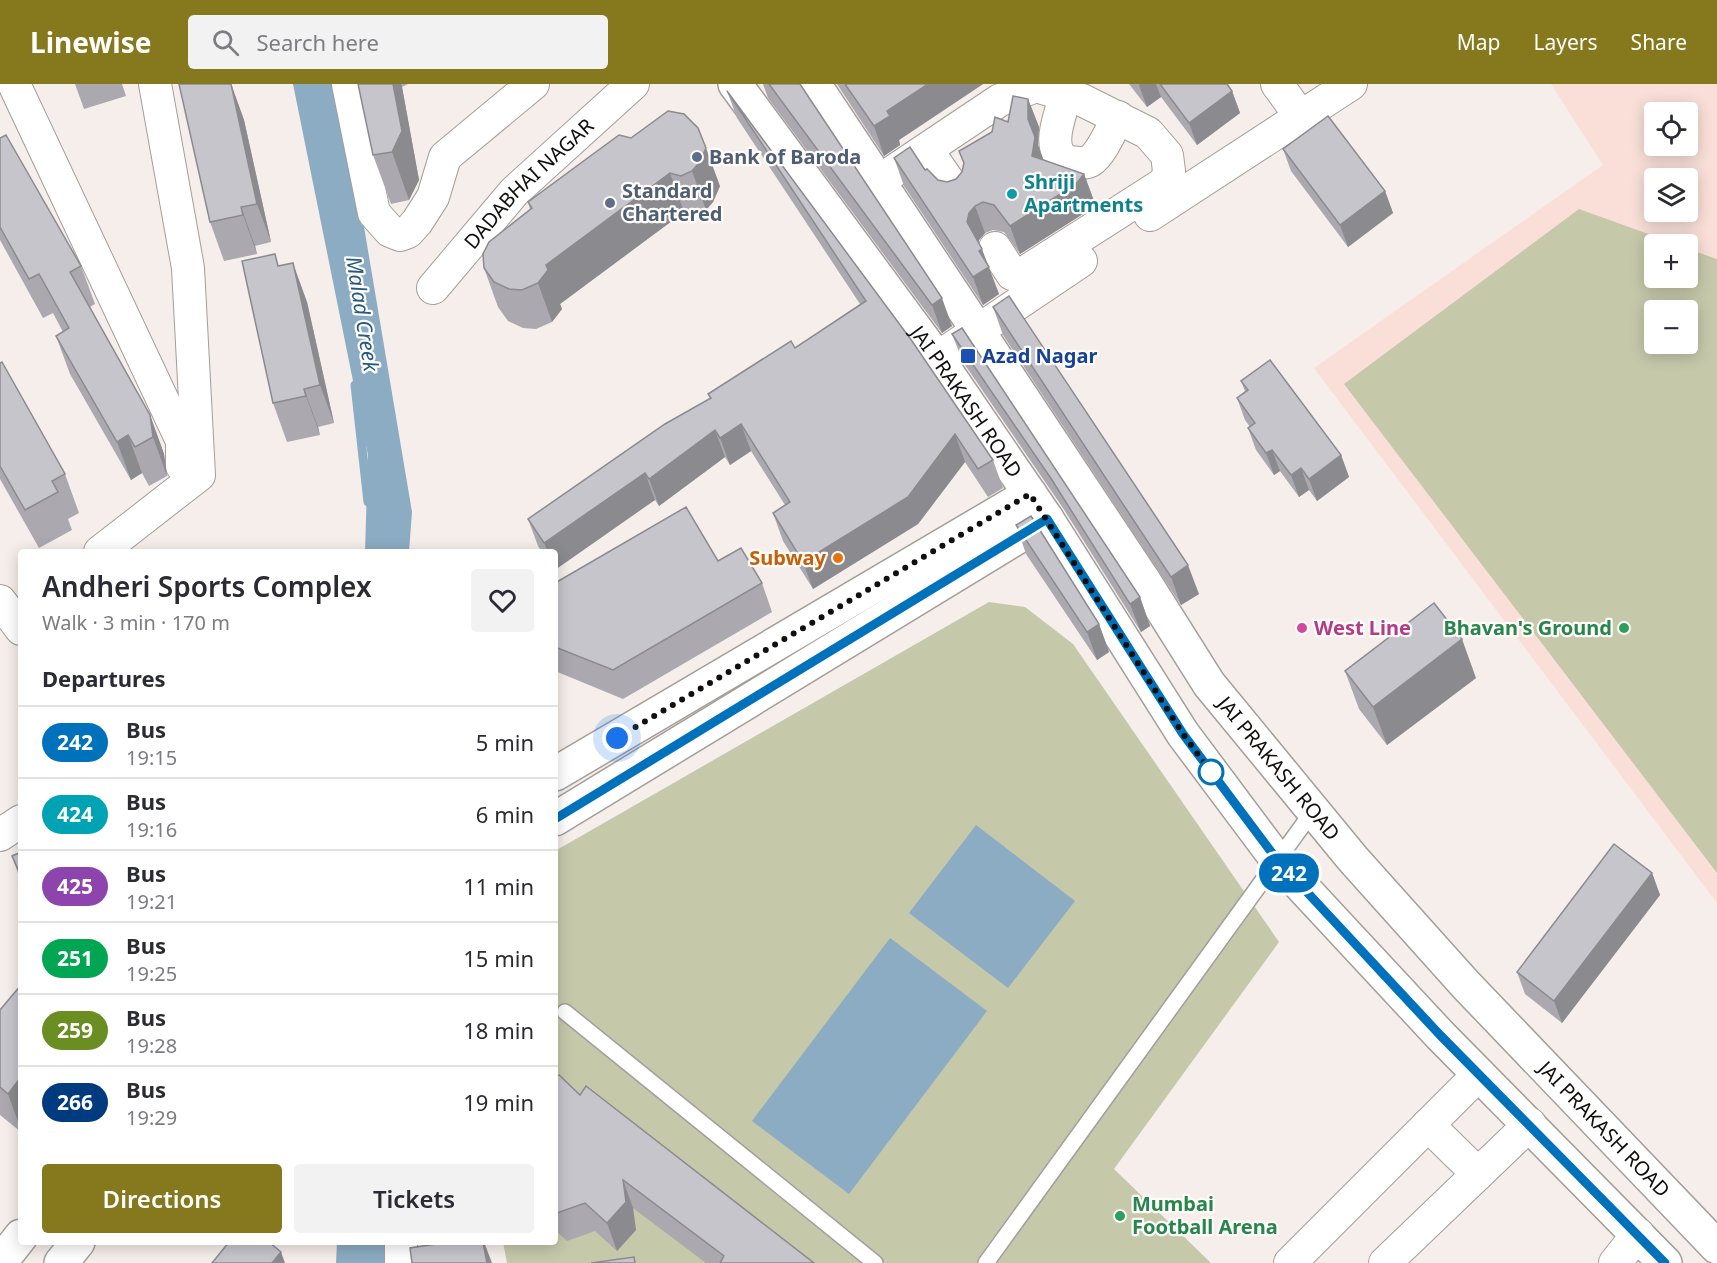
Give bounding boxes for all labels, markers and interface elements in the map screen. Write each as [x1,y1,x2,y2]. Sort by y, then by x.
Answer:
search box [188,15,608,69]
text: Linewise [30,23,152,61]
icon: search [209,26,242,59]
text: Search here [257,27,379,57]
text: Map [1457,28,1501,56]
text: Layers [1534,28,1598,56]
text: Share [1631,28,1687,56]
map controls [1644,102,1698,354]
button: locate [1644,102,1698,156]
street label: DADABHAI NAGAR [458,112,600,254]
place label: Bank of Baroda [709,143,861,170]
marker: Bank of Baroda [690,150,704,164]
place label: Shriji Apartments [1024,168,1143,218]
button: layers [1644,168,1698,222]
place label: Standard Chartered [622,177,723,227]
marker: Shriji Apartments [1005,187,1019,201]
marker: Standard Chartered [603,196,617,210]
button: + [1644,234,1698,288]
water label: Malad Creek [340,254,386,375]
button: − [1644,300,1698,354]
street label: JAI PRAKASH ROAD [903,318,1029,483]
place label: Azad Nagar [982,342,1097,369]
marker: Azad Nagar [959,347,977,365]
place label: Subway [749,544,827,571]
marker: Subway [831,551,845,565]
text: Andheri Sports Complex [42,567,372,605]
button: heart [471,569,534,632]
text: Walk · 3 min · 170 m [42,609,230,636]
place label: West Line [1314,614,1411,641]
place label: Bhavan's Ground [1443,614,1612,641]
marker: West Line [1295,621,1309,635]
marker: Bhavan's Ground [1617,621,1631,635]
text: Departures [42,663,166,693]
street label: JAI PRAKASH ROAD [1211,689,1346,846]
text: Bus [126,714,166,744]
your location [602,723,632,753]
text: 5 min [476,727,534,757]
text: 242 [57,728,93,756]
text: 19:15 [126,744,177,771]
unlabelled marker [1198,759,1224,785]
text: Bus [126,786,166,816]
text: 6 min [476,799,534,829]
text: 424 [57,800,93,828]
text: 19:16 [126,816,177,843]
line badge: 242 [1254,854,1324,892]
text: Bus [126,858,166,888]
text: 242 [1271,859,1307,887]
text: 11 min [463,871,534,901]
text: 425 [57,872,93,900]
text: 19:21 [126,888,177,915]
text: Bus [126,930,166,960]
text: 15 min [463,943,534,973]
text: 251 [57,944,93,972]
text: 19:25 [126,960,177,987]
text: Bus [126,1002,166,1032]
text: 18 min [463,1015,534,1045]
text: 259 [57,1016,93,1044]
text: 19:28 [126,1032,177,1059]
street label: JAI PRAKASH ROAD [1532,1054,1676,1203]
text: Bus [126,1074,166,1104]
text: 19 min [463,1087,534,1117]
text: 266 [57,1088,93,1116]
text: 19:29 [126,1104,177,1131]
button: Directions [42,1164,282,1233]
button: Tickets [294,1164,534,1233]
place label: Mumbai Football Arena [1132,1190,1278,1240]
marker: Mumbai Football Arena [1113,1209,1127,1223]

